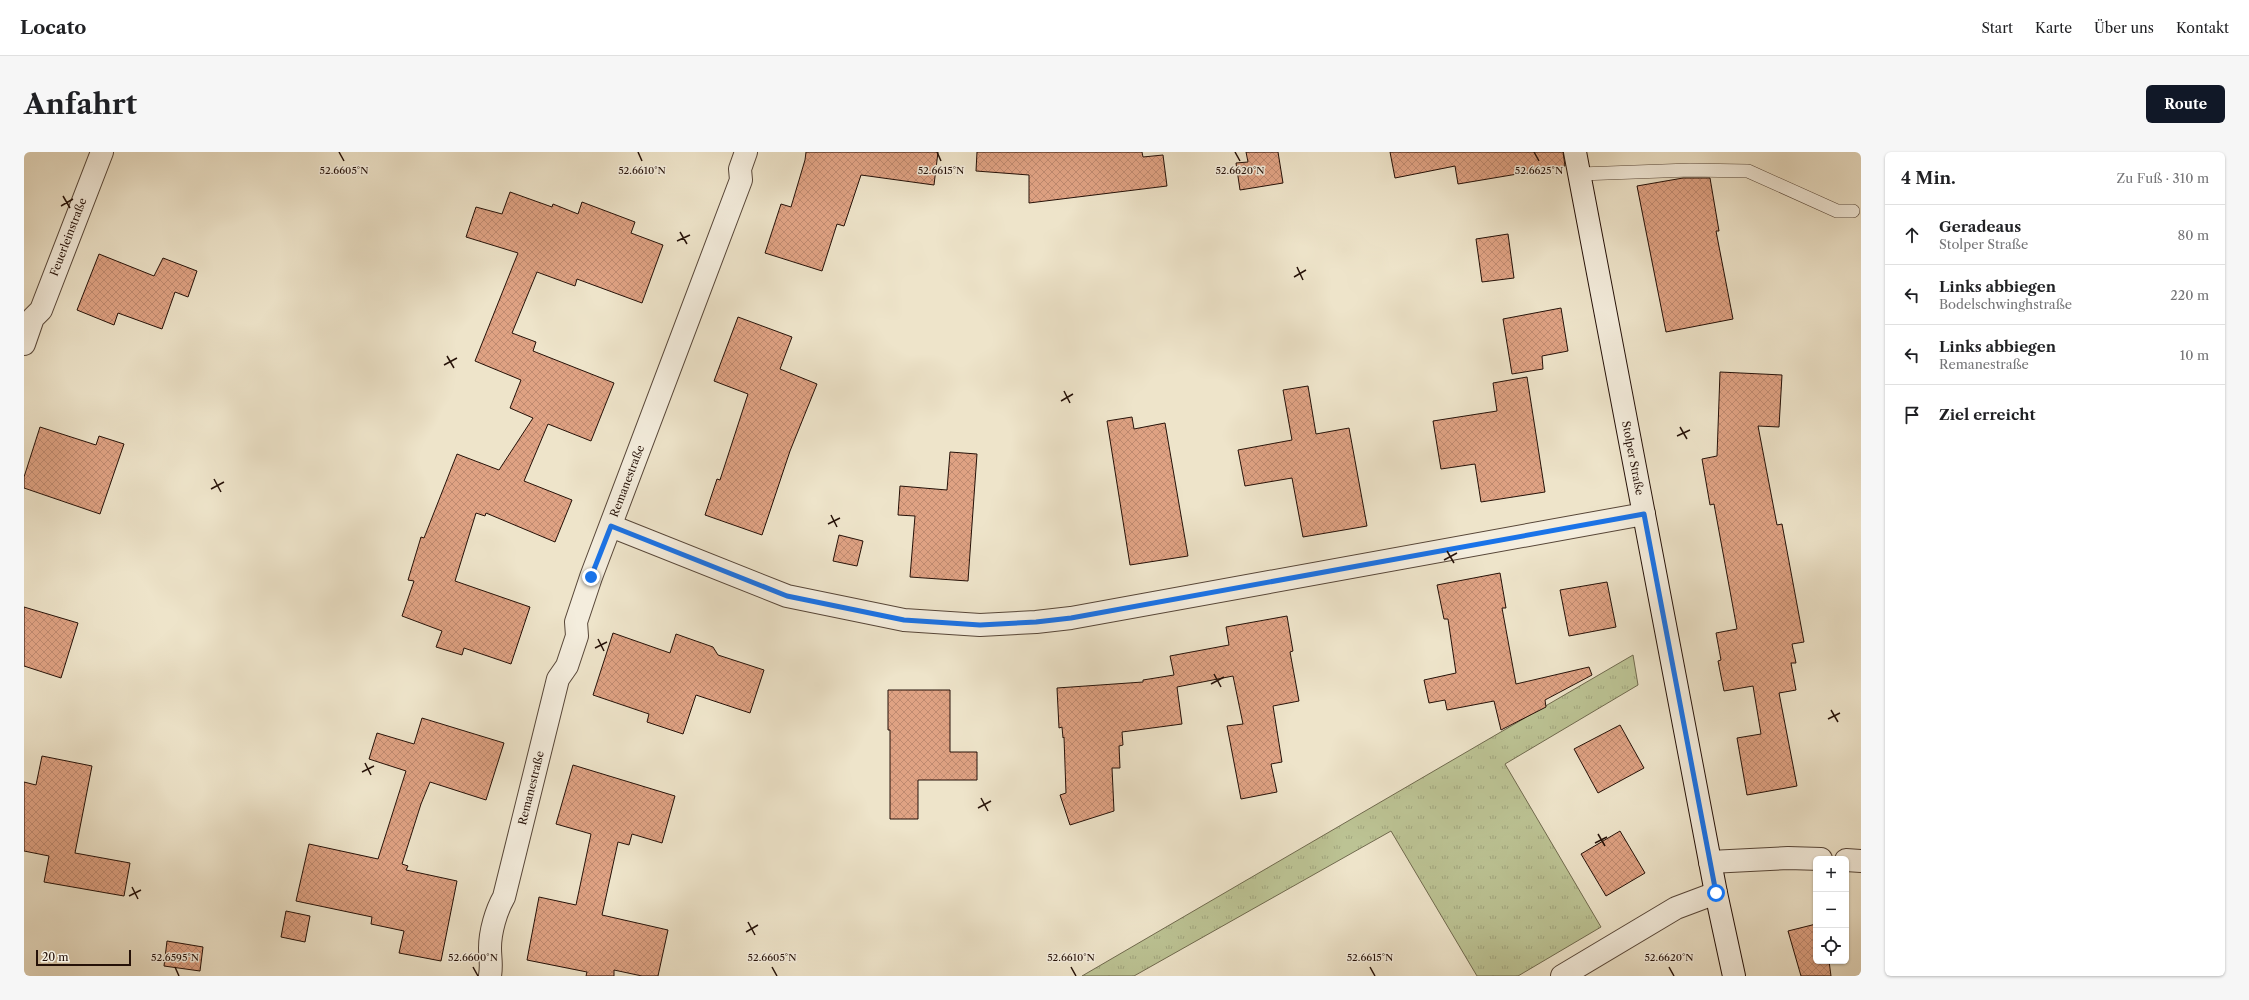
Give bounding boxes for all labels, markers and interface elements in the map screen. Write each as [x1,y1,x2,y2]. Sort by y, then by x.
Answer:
text: Locato [20,16,86,39]
text: Start [1981,19,2013,37]
text: Karte [2035,19,2072,37]
text: Über uns [2094,19,2154,37]
text: Kontakt [2176,19,2229,37]
button: Route [2146,85,2225,123]
text: Anfahrt [24,87,137,121]
text: 52.6605°N [320,164,368,177]
text: 52.6610°N [618,164,666,177]
text: 52.6615°N [918,164,964,177]
text: 52.6620°N [1215,164,1265,177]
text: 52.6625°N [1515,164,1563,177]
text: 4 Min. [1901,168,1956,188]
text: Zu Fuß · 310 m [2117,170,2209,186]
street label: Feuerleinstraße [47,196,89,278]
text: Geradeaus [1939,217,2021,236]
icon: ahead [1901,224,1923,246]
text: 80 m [2177,227,2209,243]
text: Stolper Straße [1939,236,2028,252]
text: Links abbiegen [1939,277,2056,296]
icon: left [1901,284,1923,306]
text: 220 m [2170,287,2209,303]
text: Bodelschwinghstraße [1939,296,2072,312]
text: Links abbiegen [1939,337,2056,356]
icon: left [1901,344,1923,366]
text: 10 m [2180,347,2209,363]
text: Remanestraße [1939,356,2029,372]
icon: arrive [1901,404,1923,426]
text: Ziel erreicht [1939,405,2035,424]
street label: Stolper Straße [1619,420,1647,496]
street label: Remanestraße [607,443,647,519]
route end [582,568,600,586]
street label: Remanestraße [515,749,547,827]
map controls [1813,856,1849,964]
button: + [1813,856,1849,892]
route start [1707,884,1725,902]
button: − [1813,892,1849,928]
button: locate [1813,928,1849,964]
scale bar [36,948,131,967]
text: 20 m [42,950,68,964]
text: 52.6595°N [151,951,199,964]
text: 52.6600°N [448,951,498,964]
text: 52.6605°N [748,951,796,964]
text: 52.6610°N [1047,951,1095,964]
text: 52.6615°N [1347,951,1393,964]
text: 52.6620°N [1644,951,1694,964]

